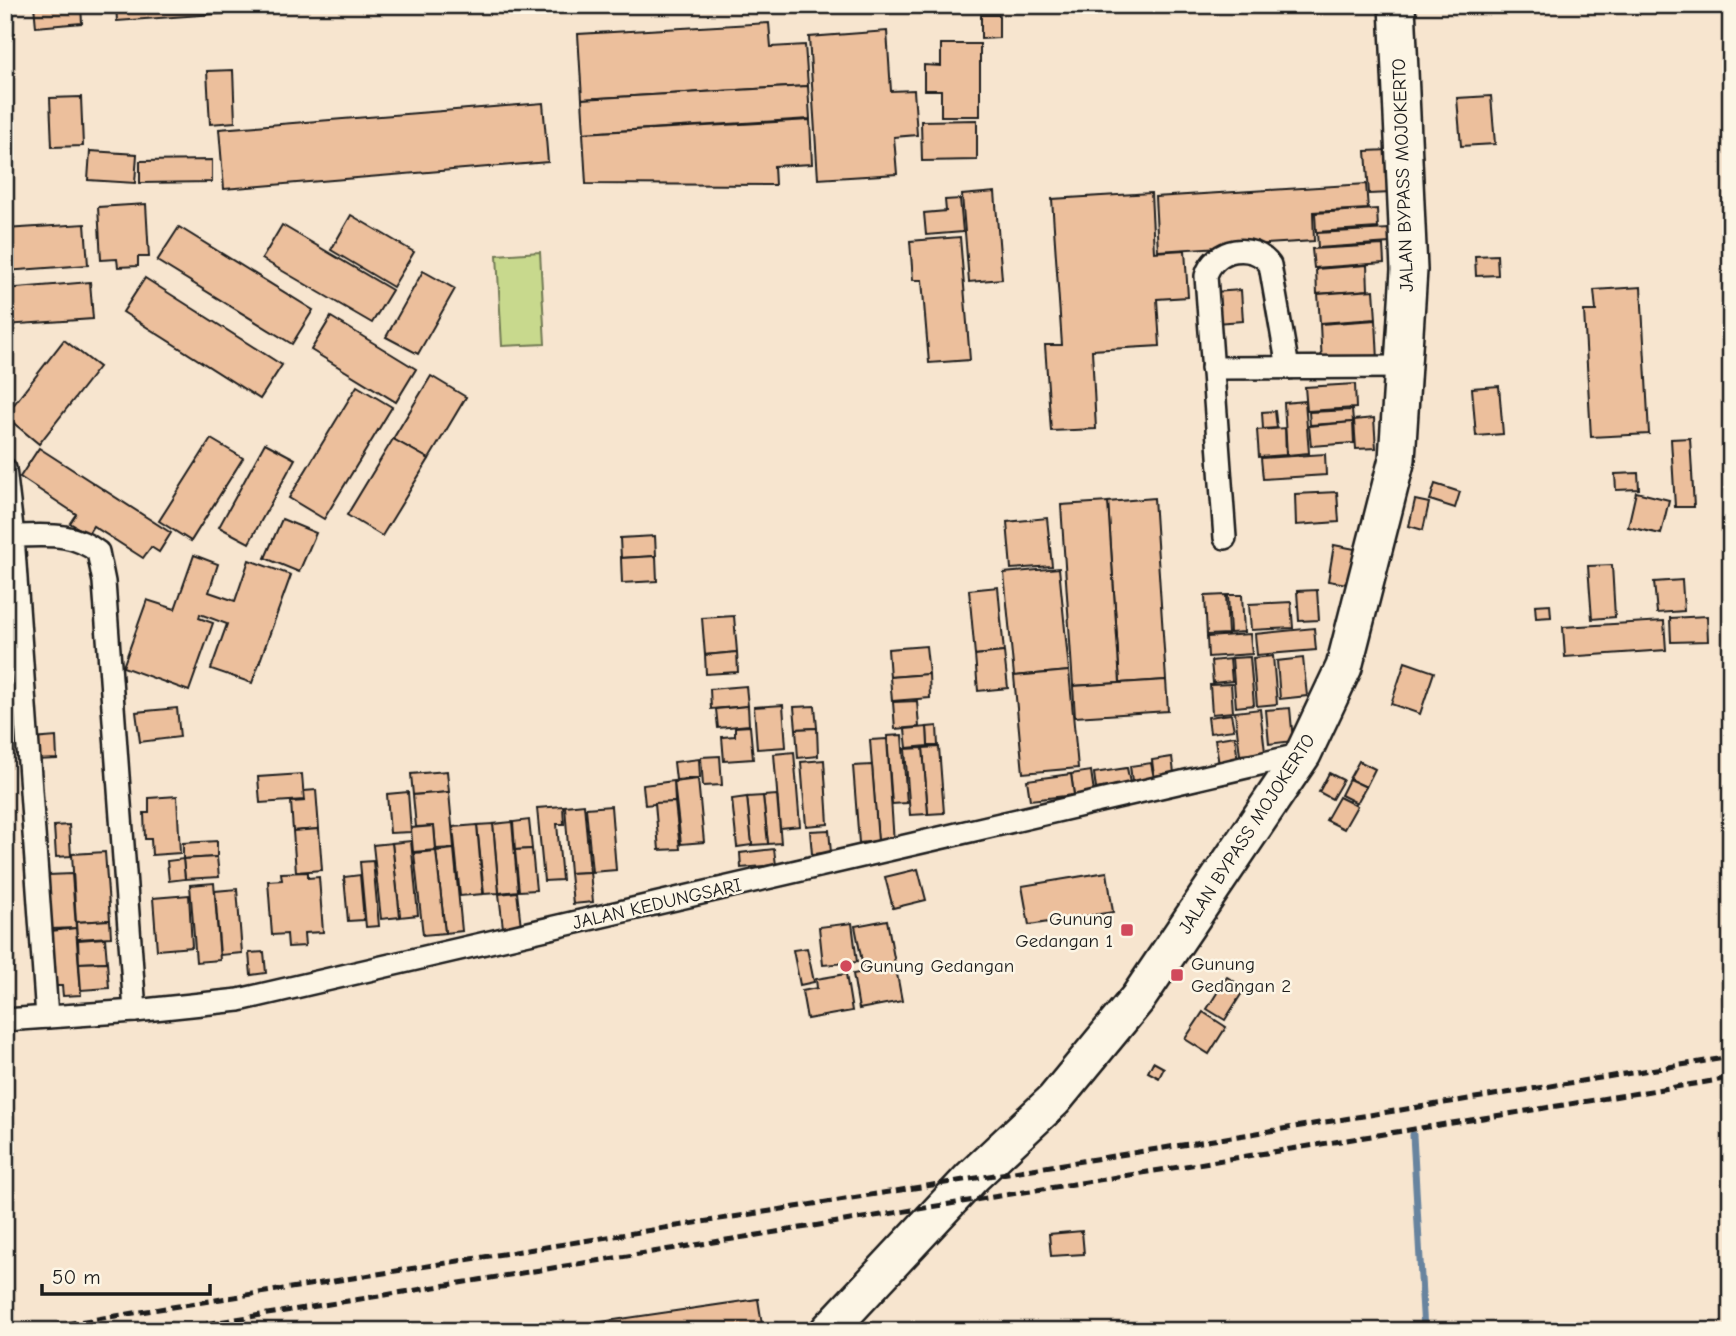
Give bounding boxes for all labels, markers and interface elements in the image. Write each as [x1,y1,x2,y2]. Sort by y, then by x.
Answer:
street label: JALAN BYPASS MOJOKERTO [1388,58,1418,292]
street label: JALAN BYPASS MOJOKERTO [1174,730,1320,938]
street label: JALAN KEDUNGSARI [570,874,744,934]
place label: Gunung Gedangan 1 [1015,908,1113,952]
marker: Gunung Gedangan 1 [1119,922,1135,938]
place label: Gunung Gedangan 2 [1191,953,1291,997]
place label: Gunung Gedangan [860,955,1014,977]
marker: Gunung Gedangan [838,958,854,974]
marker: Gunung Gedangan 2 [1169,967,1185,983]
scale bar [42,1252,210,1296]
text: 50 m [52,1265,101,1289]

